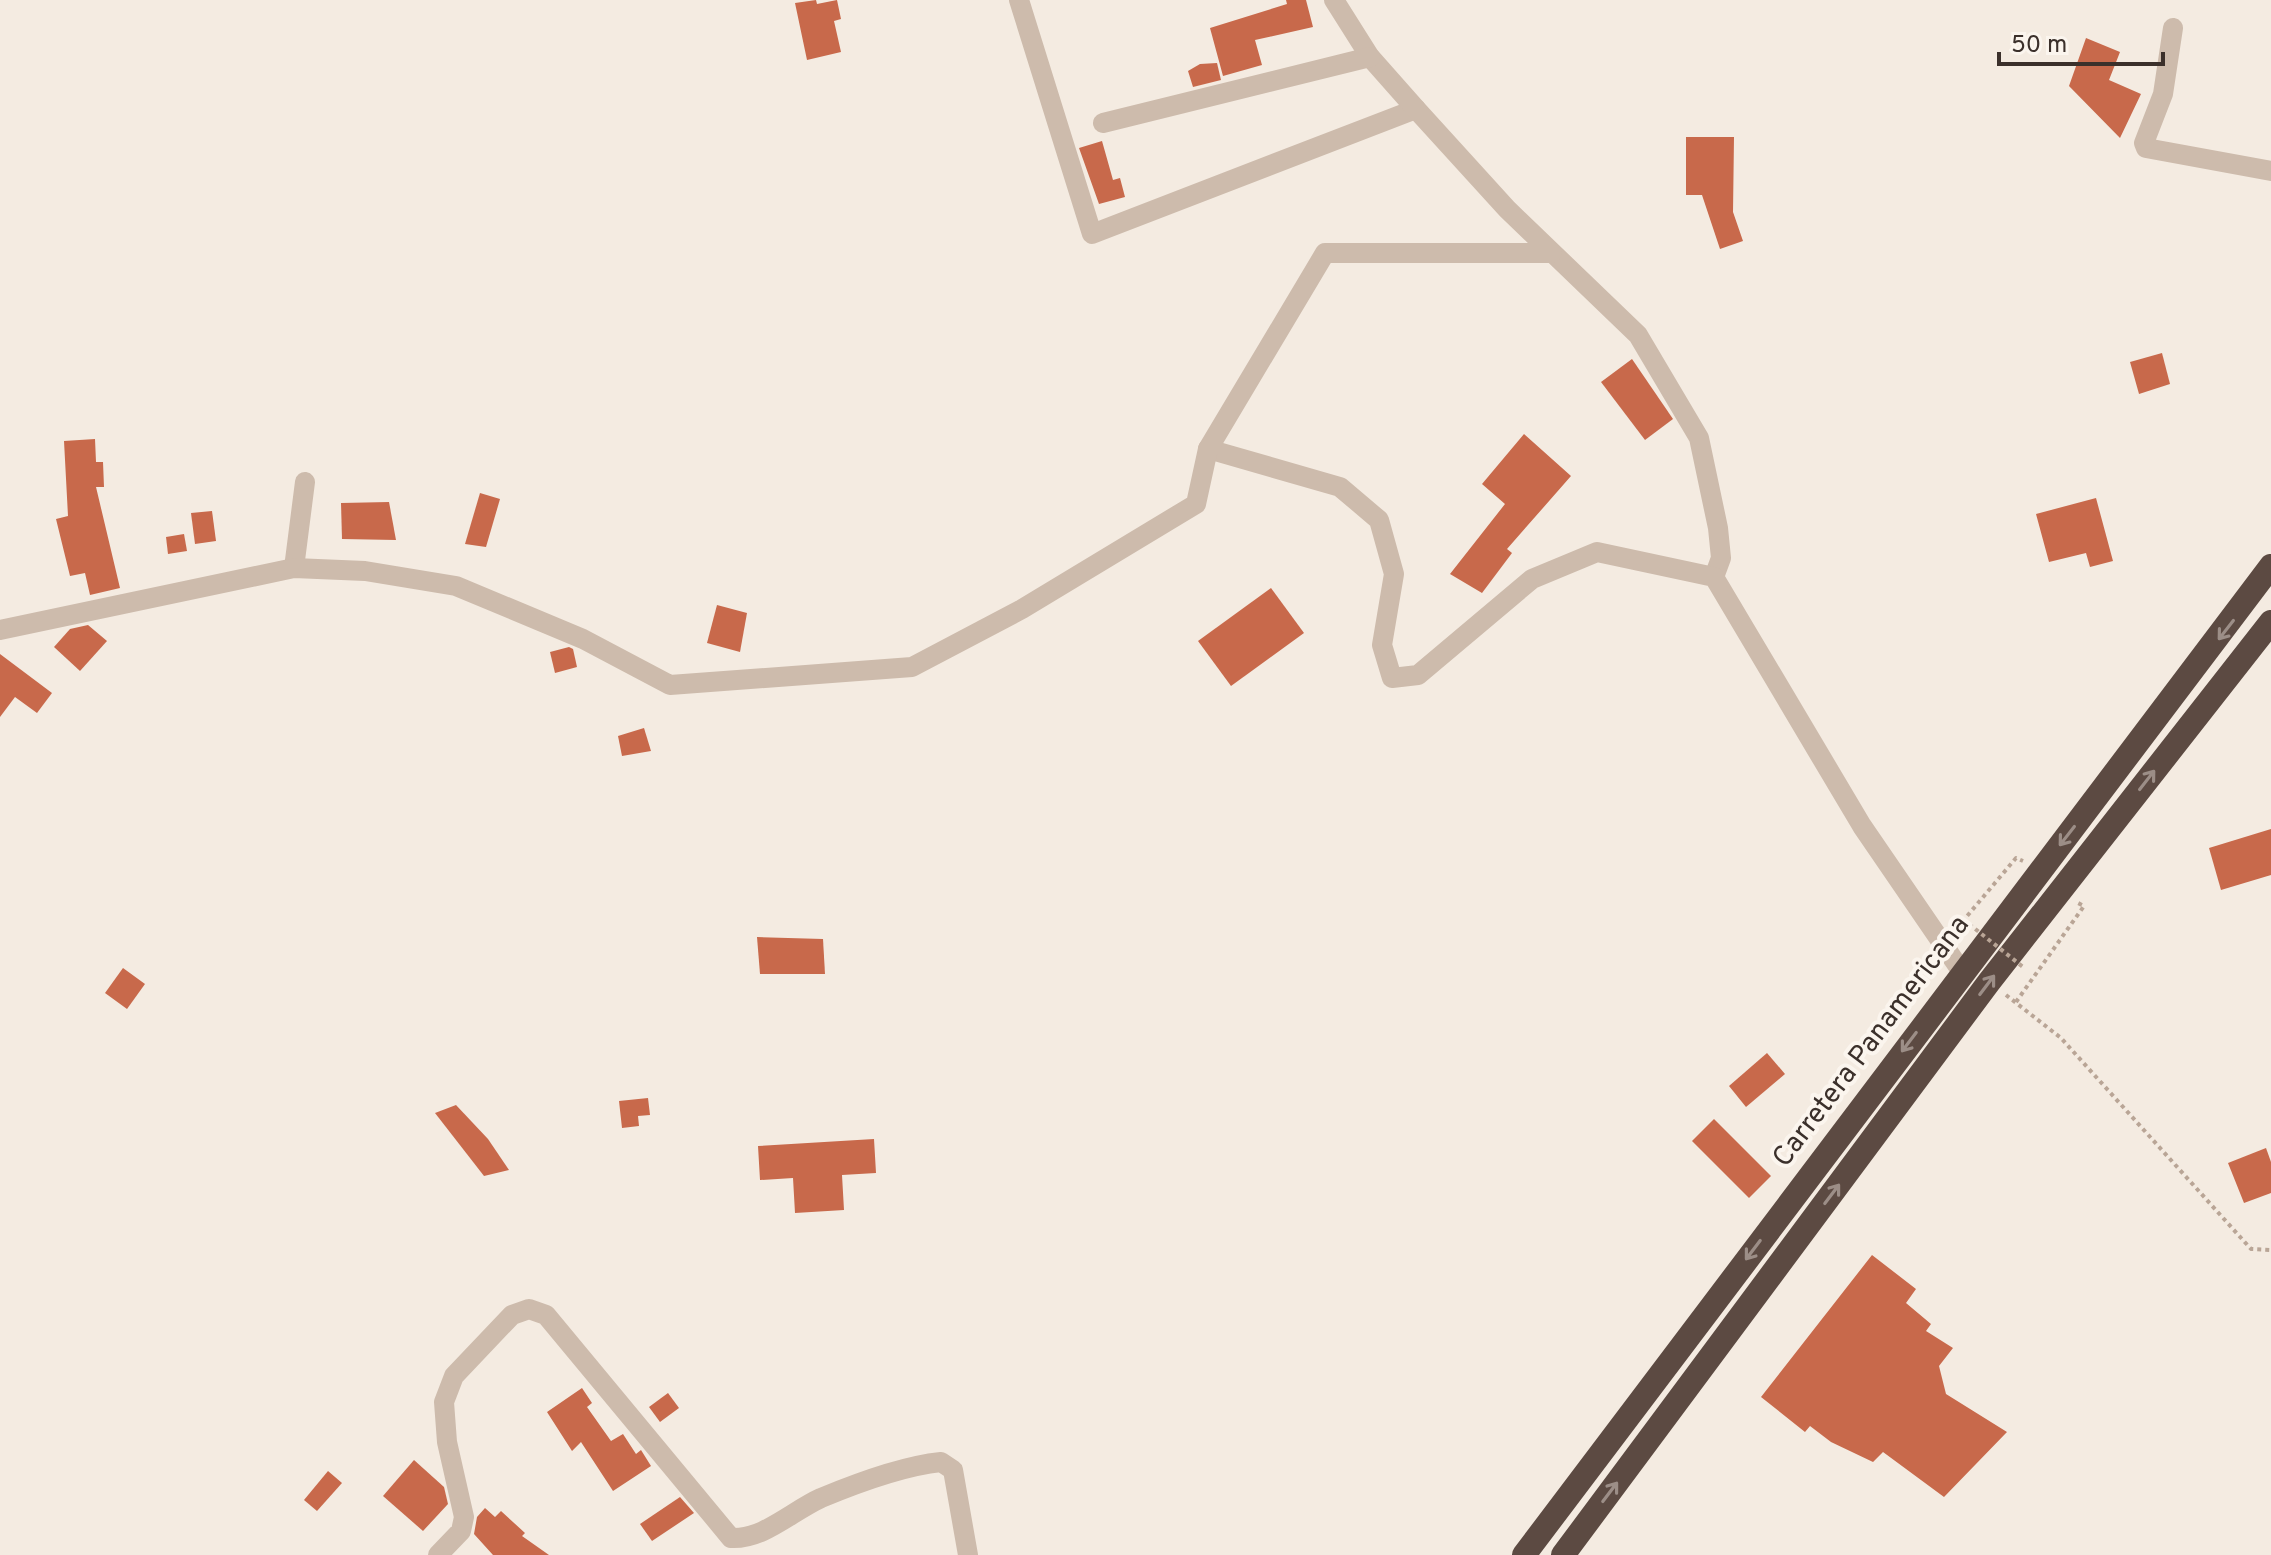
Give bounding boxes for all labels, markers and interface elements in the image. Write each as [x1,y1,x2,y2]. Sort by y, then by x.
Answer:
scale bar [1999,16,2163,66]
text: 50 m [2011,31,2067,61]
one-way arrow [2217,619,2234,640]
one-way arrow [2138,770,2156,791]
one-way arrow [2058,825,2075,846]
street label: Carretera Panamericana [1765,909,1979,1175]
one-way arrow [1978,975,1995,996]
one-way arrow [1900,1031,1917,1052]
one-way arrow [1823,1184,1840,1205]
one-way arrow [1744,1239,1761,1260]
one-way arrow [1601,1482,1618,1504]

